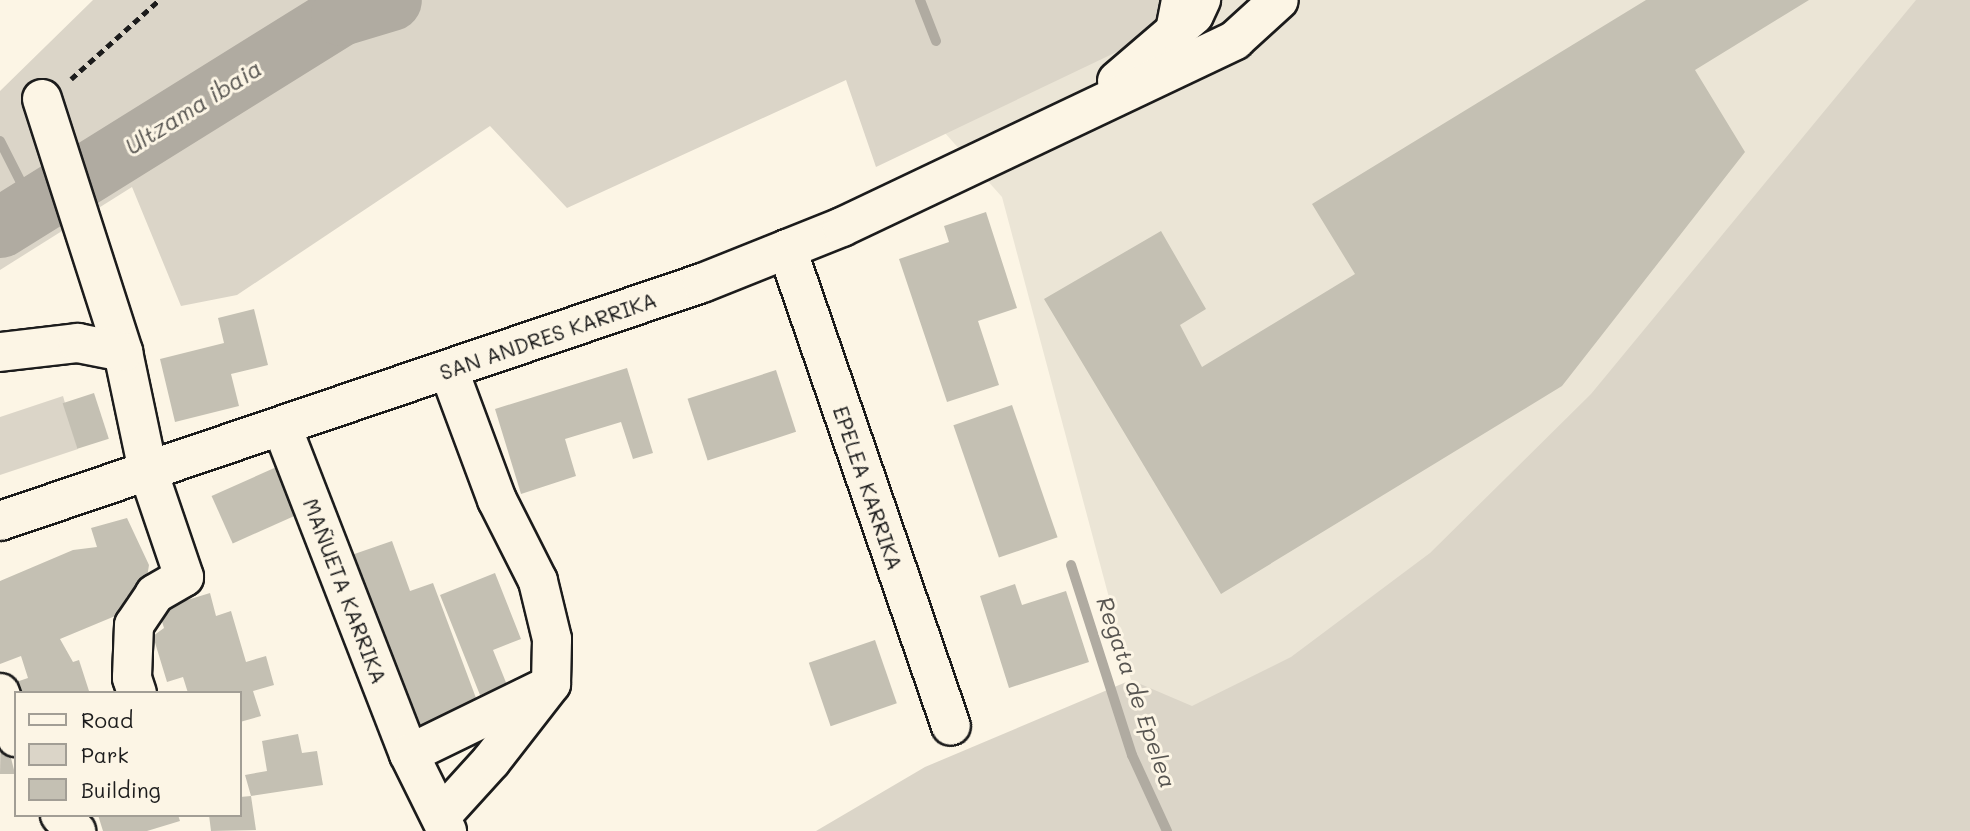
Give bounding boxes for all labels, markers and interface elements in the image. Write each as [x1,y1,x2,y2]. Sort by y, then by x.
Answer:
water label: Ultzama ibaia [120,54,266,160]
street label: SAN ANDRES KARRIKA [436,287,660,385]
street label: EPELEA KARRIKA [828,403,908,573]
street label: MAÑUETA KARRIKA [298,495,392,687]
water label: Regata de Epelea [1091,593,1183,791]
legend [14,691,242,817]
text: Road [81,706,133,733]
text: Park [81,741,129,768]
text: Building [81,776,161,803]

